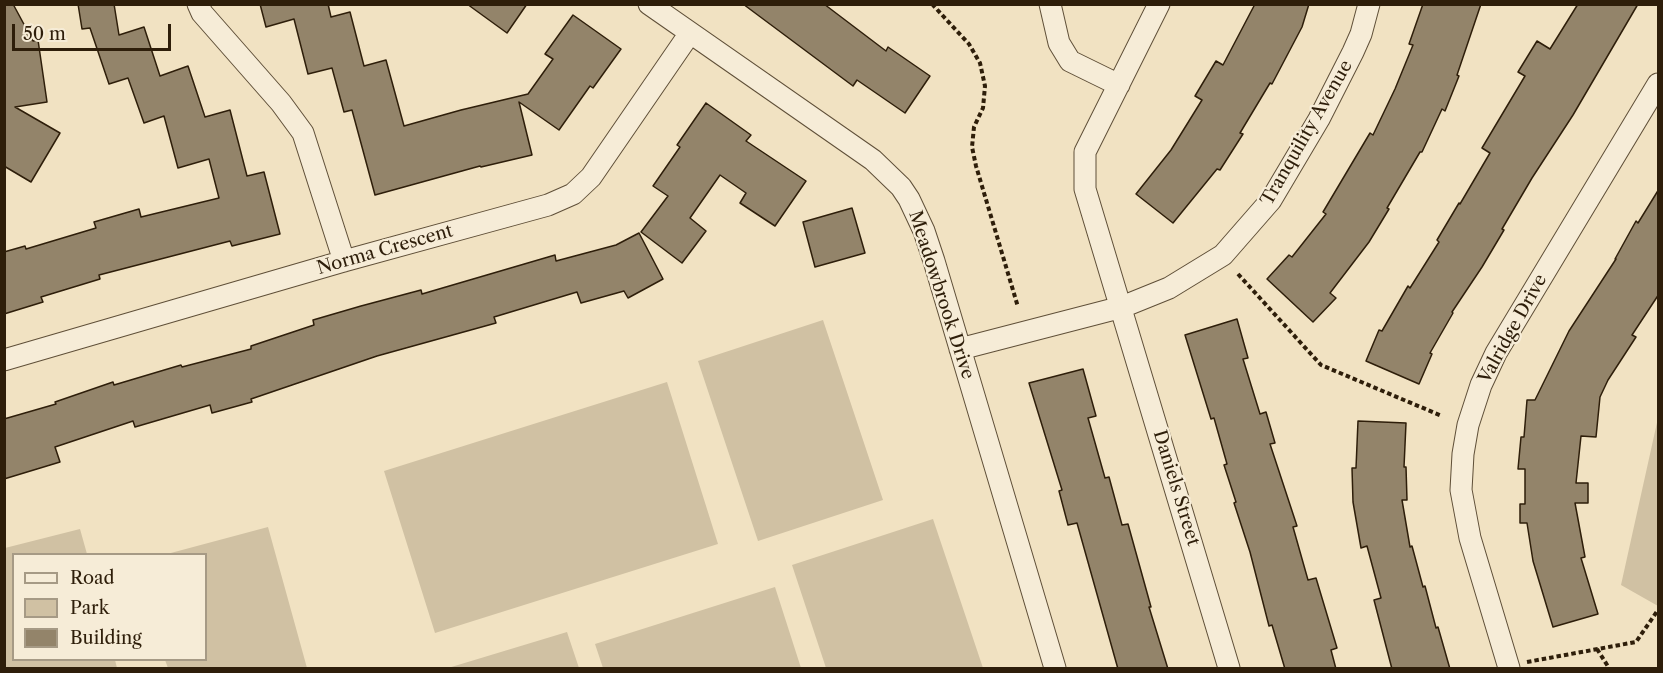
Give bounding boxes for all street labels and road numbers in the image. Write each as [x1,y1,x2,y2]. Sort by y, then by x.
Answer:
street label: Tranquility Avenue [1257,57,1357,209]
street label: Meadowbrook Drive [904,208,978,382]
street label: Norma Crescent [315,220,455,280]
street label: Valridge Drive [1474,271,1552,387]
street label: Daniels Street [1148,428,1204,548]

